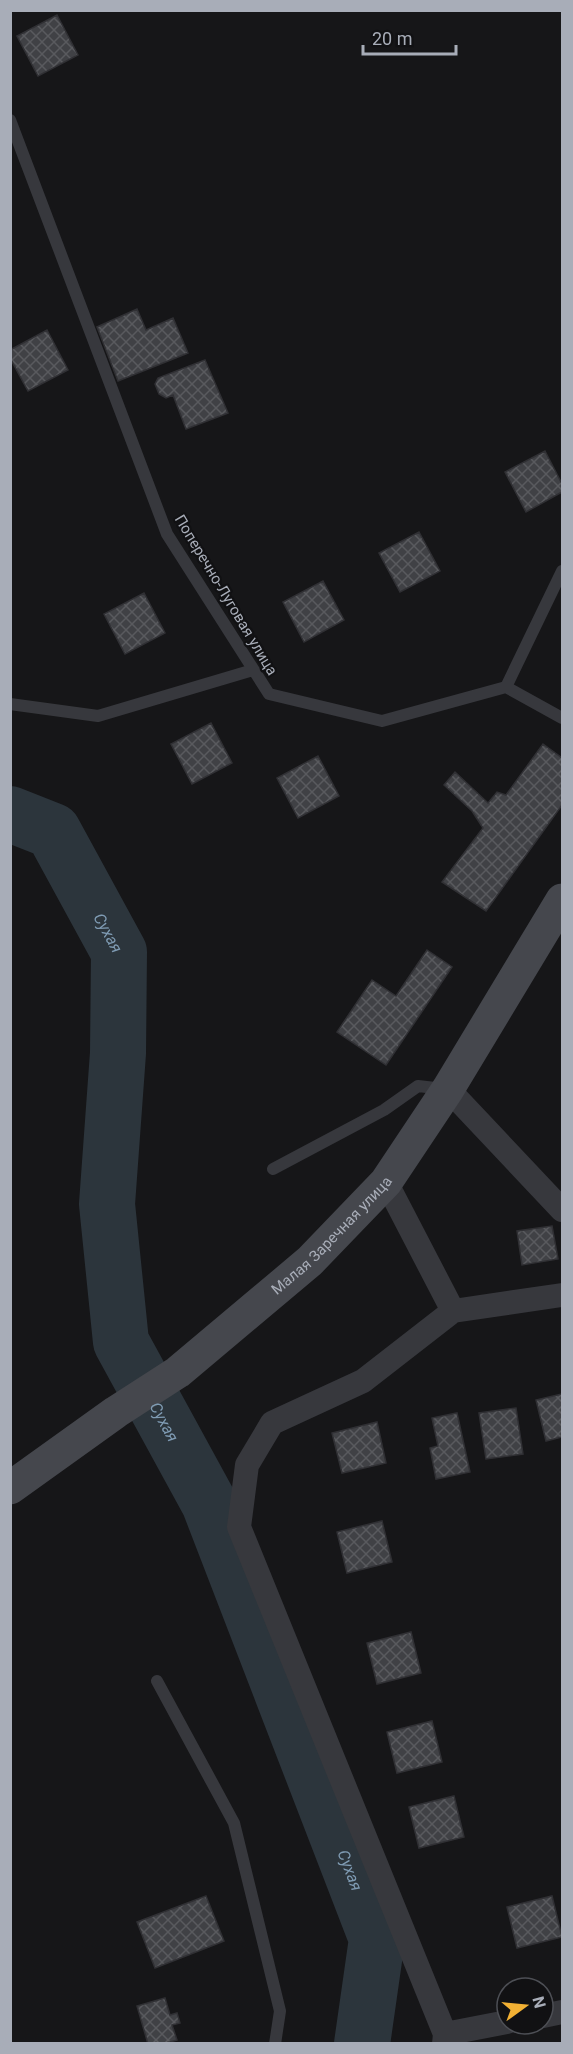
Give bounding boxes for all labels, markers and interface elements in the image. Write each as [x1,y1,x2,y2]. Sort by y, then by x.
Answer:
scale bar [363,18,456,56]
text: 20 m [372,28,412,49]
street label: Поперечно-Луговая улица [171,511,281,679]
water label: Сухая [90,910,127,956]
street label: Малая Заречная улица [268,1173,396,1299]
water label: Сухая [146,1399,183,1445]
water label: Сухая [334,1847,367,1893]
north arrow [495,1976,555,2036]
text: N [528,1994,550,2010]

